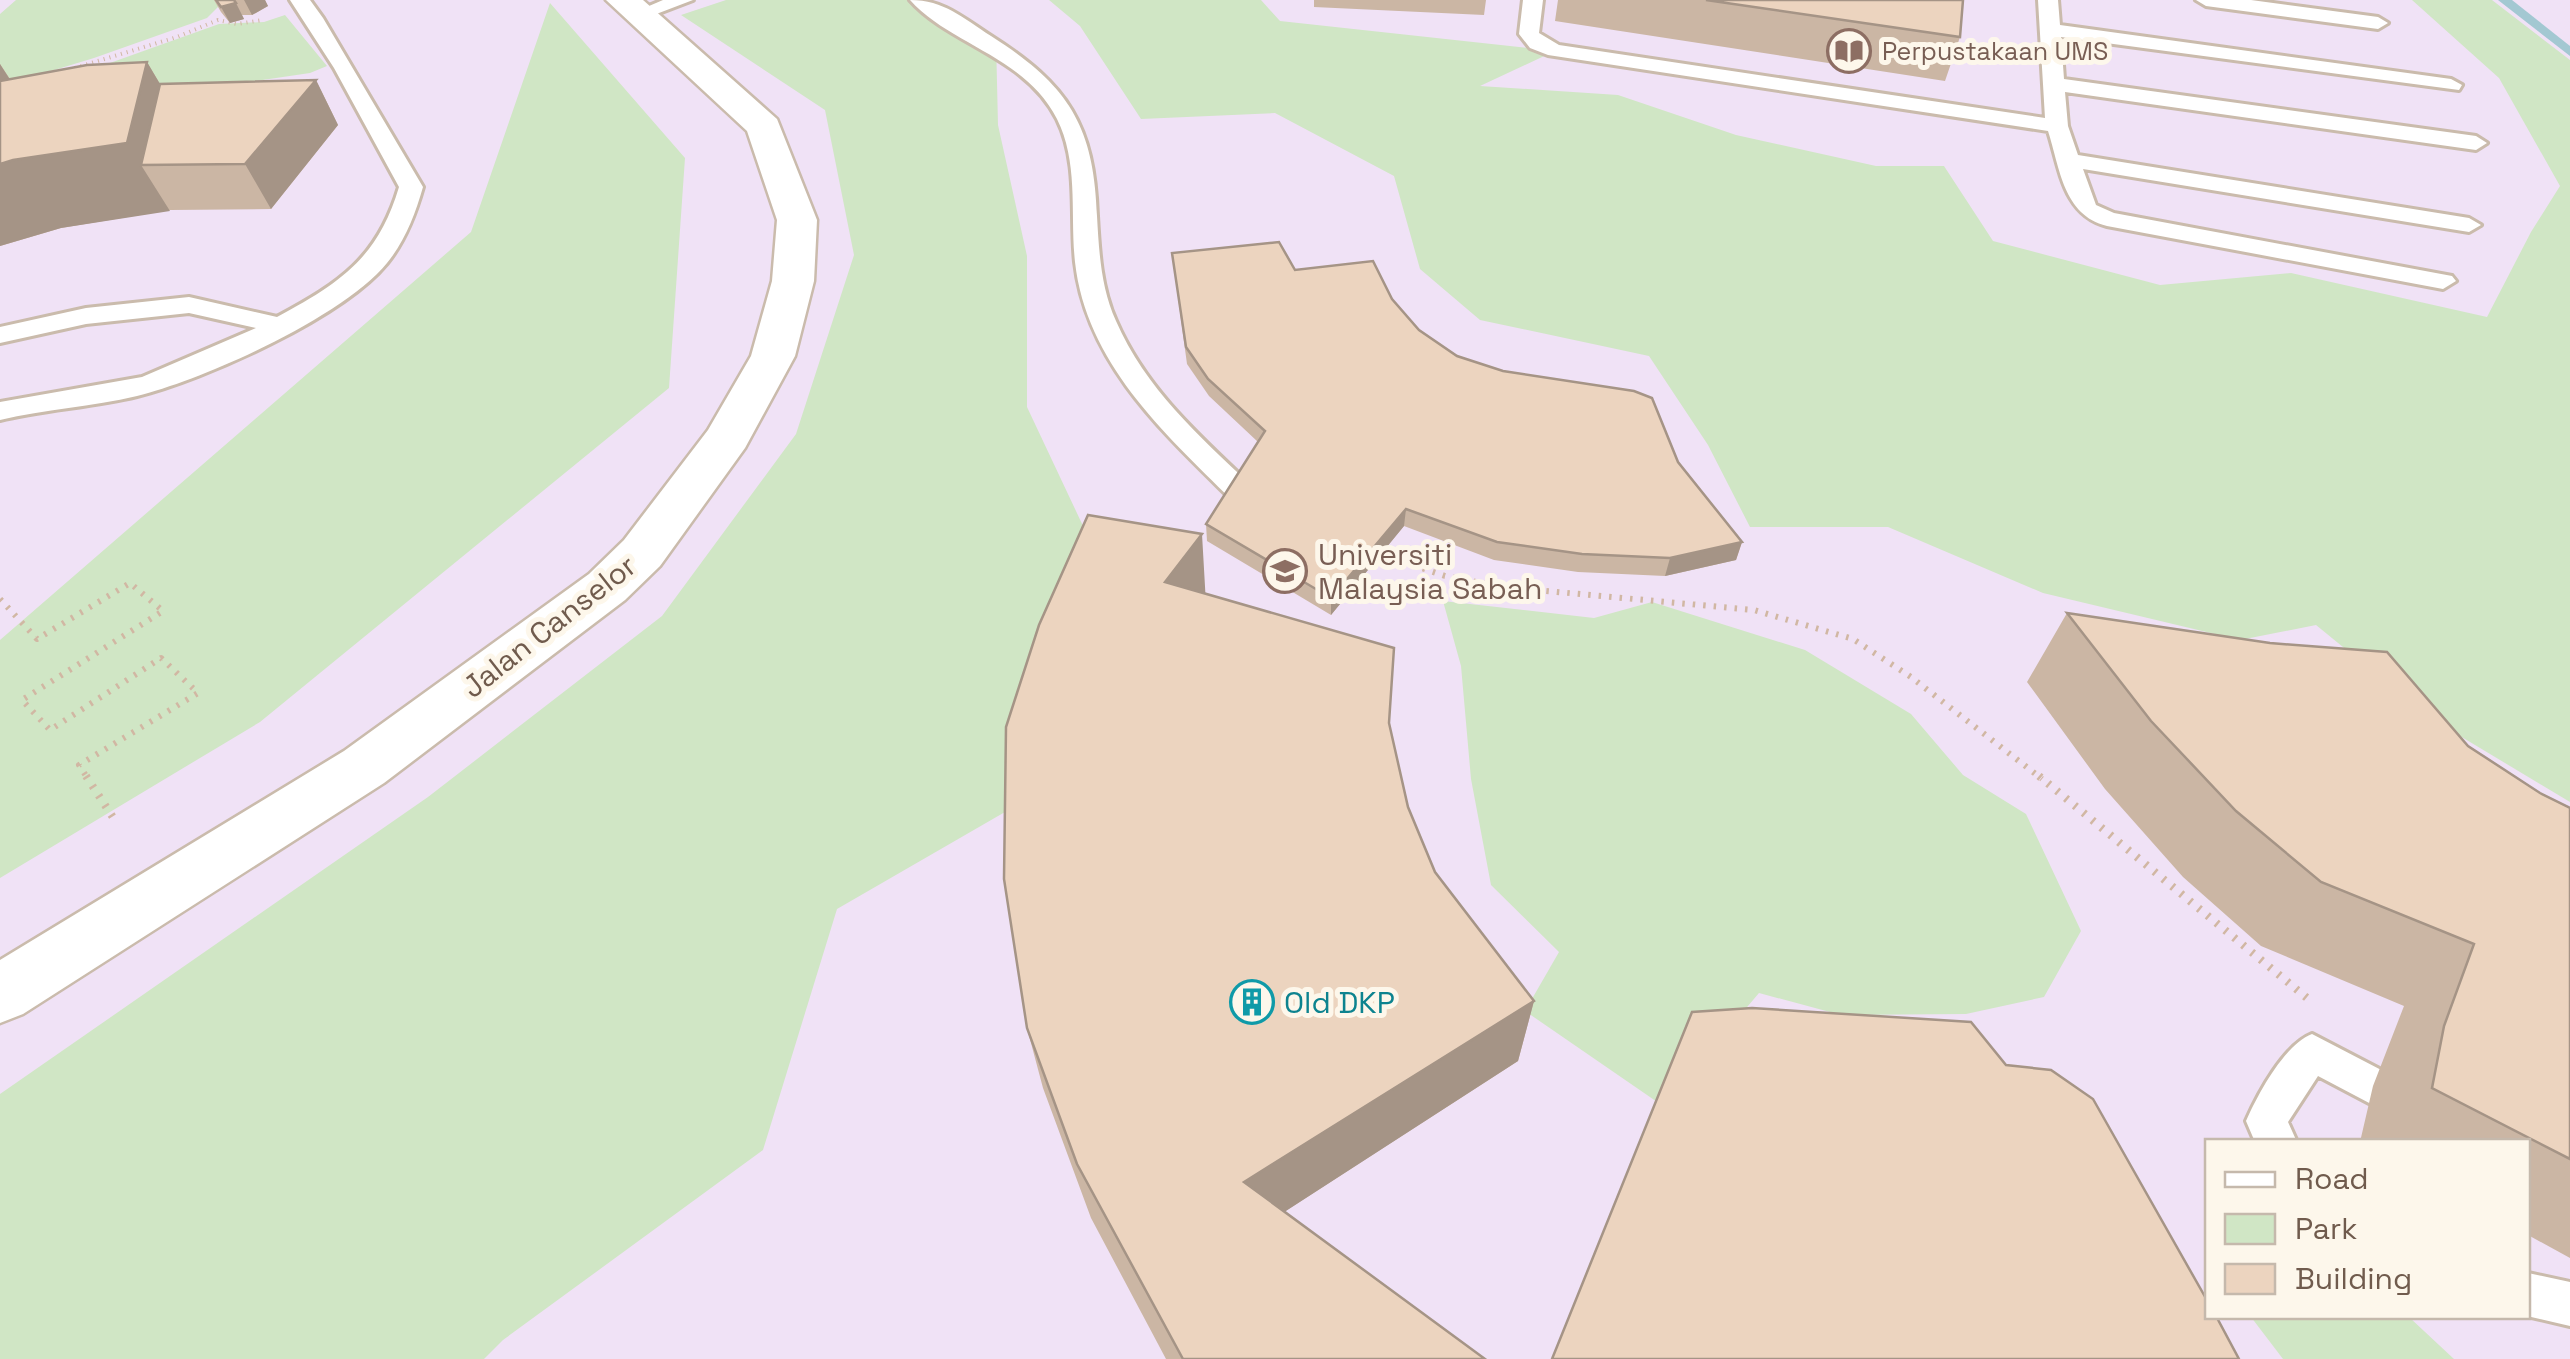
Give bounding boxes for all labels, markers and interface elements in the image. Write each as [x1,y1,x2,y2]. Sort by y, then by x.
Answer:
library icon: Perpustakaan UMS [1826,28,1872,74]
place label: Perpustakaan UMS [1882,35,2108,67]
place label: Universiti Malaysia Sabah [1318,535,1542,608]
street label: Jalan Canselor [454,546,644,706]
school or university icon: Universiti Malaysia Sabah [1262,548,1308,594]
building icon: Old DKP [1229,979,1275,1025]
place label: Old DKP [1284,983,1395,1022]
legend [2205,1139,2530,1319]
text: Road [2295,1159,2369,1198]
text: Park [2295,1209,2357,1248]
text: Building [2295,1259,2412,1298]

